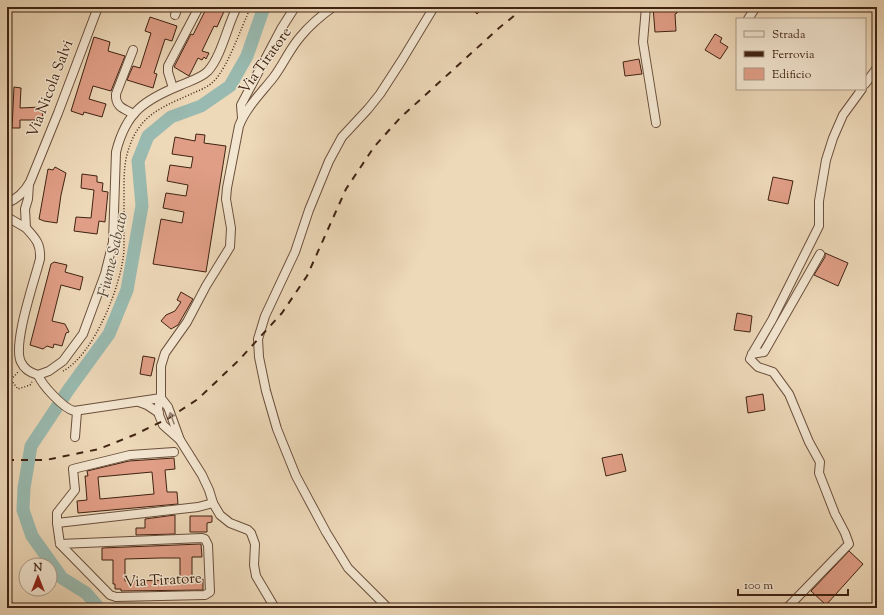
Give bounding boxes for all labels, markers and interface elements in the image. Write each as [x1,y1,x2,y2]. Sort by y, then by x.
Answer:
legend [736,18,866,90]
street label: Via Tiratore [235,23,297,99]
text: Strada [772,26,806,44]
street label: Via Nicola Salvi [23,37,79,141]
text: Ferrovia [772,46,815,64]
text: Edificio [772,66,812,84]
water label: Fiume Sabato [93,210,135,300]
one-way arrow [167,413,175,425]
north arrow [18,557,58,597]
text: N [33,560,43,576]
street label: Via Tiratore [124,568,202,594]
scale bar [738,571,848,597]
text: 100 m [744,577,773,595]

